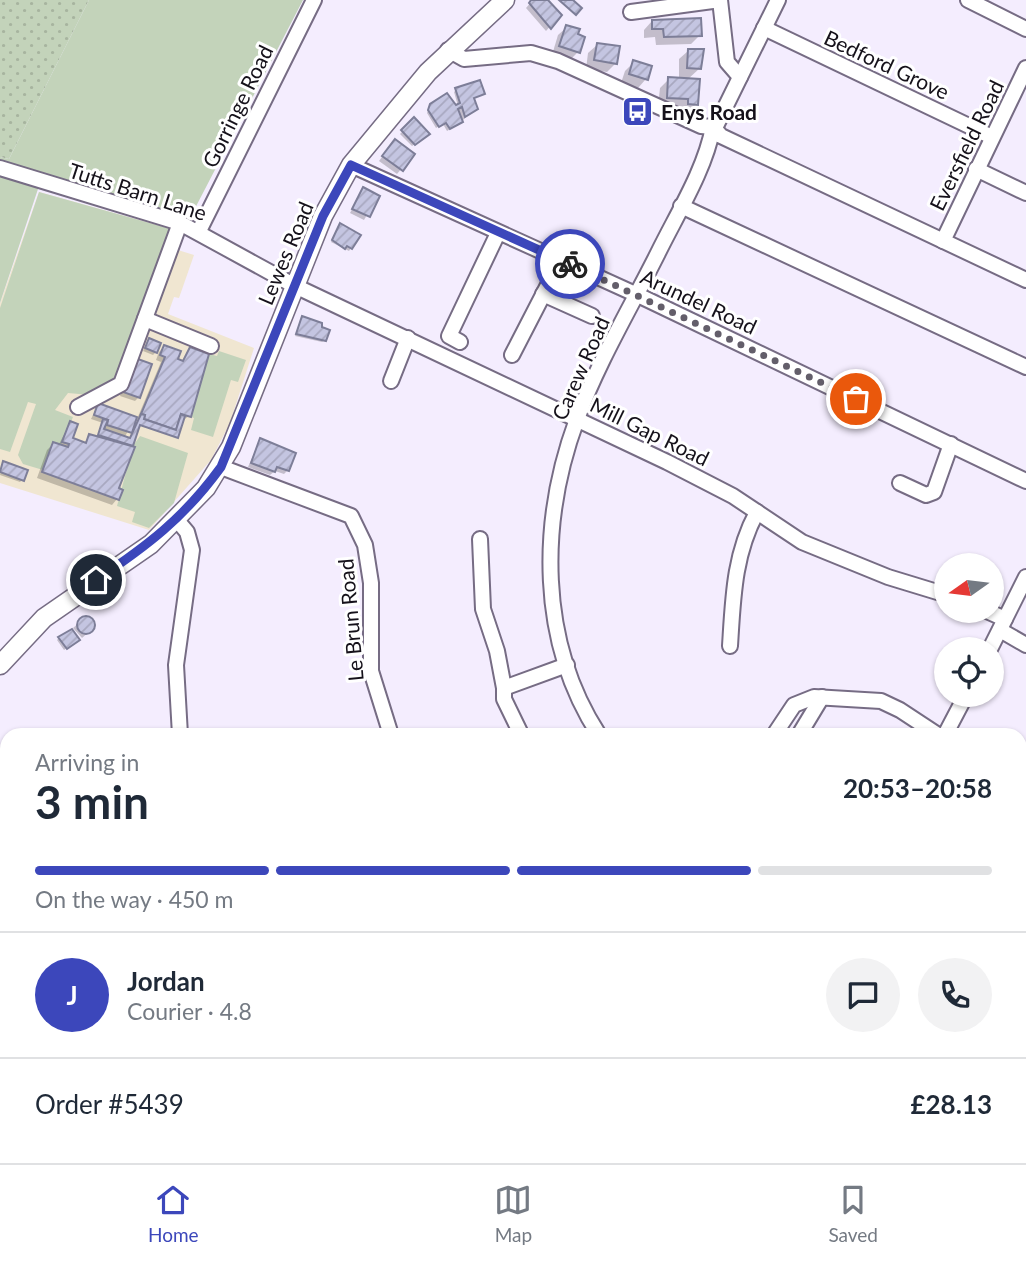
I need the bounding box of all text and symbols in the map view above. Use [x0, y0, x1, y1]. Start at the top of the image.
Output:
street label: Bedford Grove [820, 24, 954, 104]
street label: Gorringe Road [197, 41, 277, 171]
street label: Eversfield Road [924, 76, 1008, 214]
bus stop icon: Enys Road [621, 94, 655, 128]
place label: Enys Road [661, 99, 757, 124]
street label: Tutts Barn Lane [66, 157, 210, 225]
street label: Lewes Road [252, 198, 318, 308]
courier [535, 229, 605, 299]
icon: bike [551, 245, 589, 283]
street label: Arundel Road [637, 263, 761, 339]
street label: Carew Road [546, 312, 614, 424]
pin [826, 369, 886, 429]
icon: bag [837, 380, 875, 418]
street label: Mill Gap Road [586, 391, 714, 471]
pin [66, 550, 126, 610]
north arrow [934, 553, 1004, 623]
map controls [934, 553, 1004, 707]
street label: Le Brun Road [332, 558, 368, 682]
icon: home [77, 561, 115, 599]
button: locate [934, 637, 1004, 707]
text: Arriving in [35, 748, 139, 776]
text: 20:53–20:58 [843, 772, 992, 804]
text: 3 min [35, 774, 149, 829]
text: On the way · 450 m [35, 885, 234, 913]
button: chat [826, 958, 900, 1032]
button: phone [918, 958, 992, 1032]
text: Jordan [127, 965, 205, 997]
text: J [66, 979, 78, 1011]
text: Courier · 4.8 [127, 997, 252, 1025]
text: Order #5439 [35, 1088, 184, 1120]
text: £28.13 [910, 1088, 992, 1120]
tab: Home [148, 1181, 199, 1246]
tab: Map [494, 1181, 532, 1246]
tab: Saved [828, 1181, 878, 1246]

